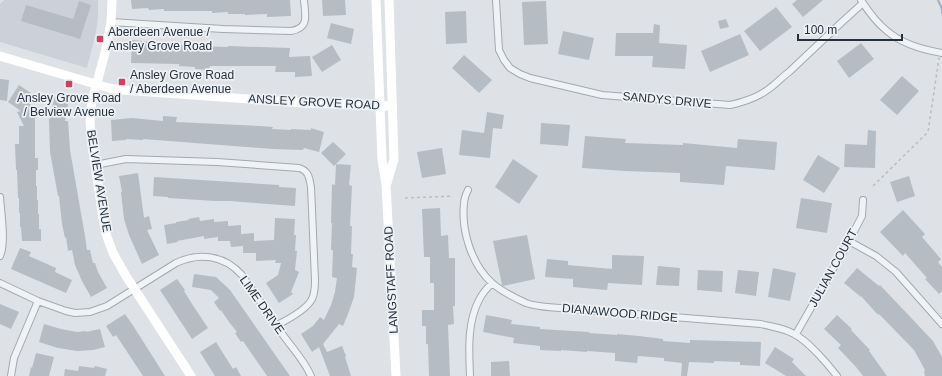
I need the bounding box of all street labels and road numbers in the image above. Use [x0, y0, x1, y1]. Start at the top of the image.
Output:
street label: SANDYS DRIVE [622, 89, 712, 111]
street label: ANSLEY GROVE ROAD [248, 92, 381, 112]
street label: BELVIEW AVENUE [84, 129, 114, 233]
street label: LANGSTAFF ROAD [381, 225, 401, 334]
street label: JULIAN COURT [806, 226, 861, 309]
street label: LIME DRIVE [237, 273, 287, 337]
street label: DIANAWOOD RIDGE [561, 301, 679, 325]

